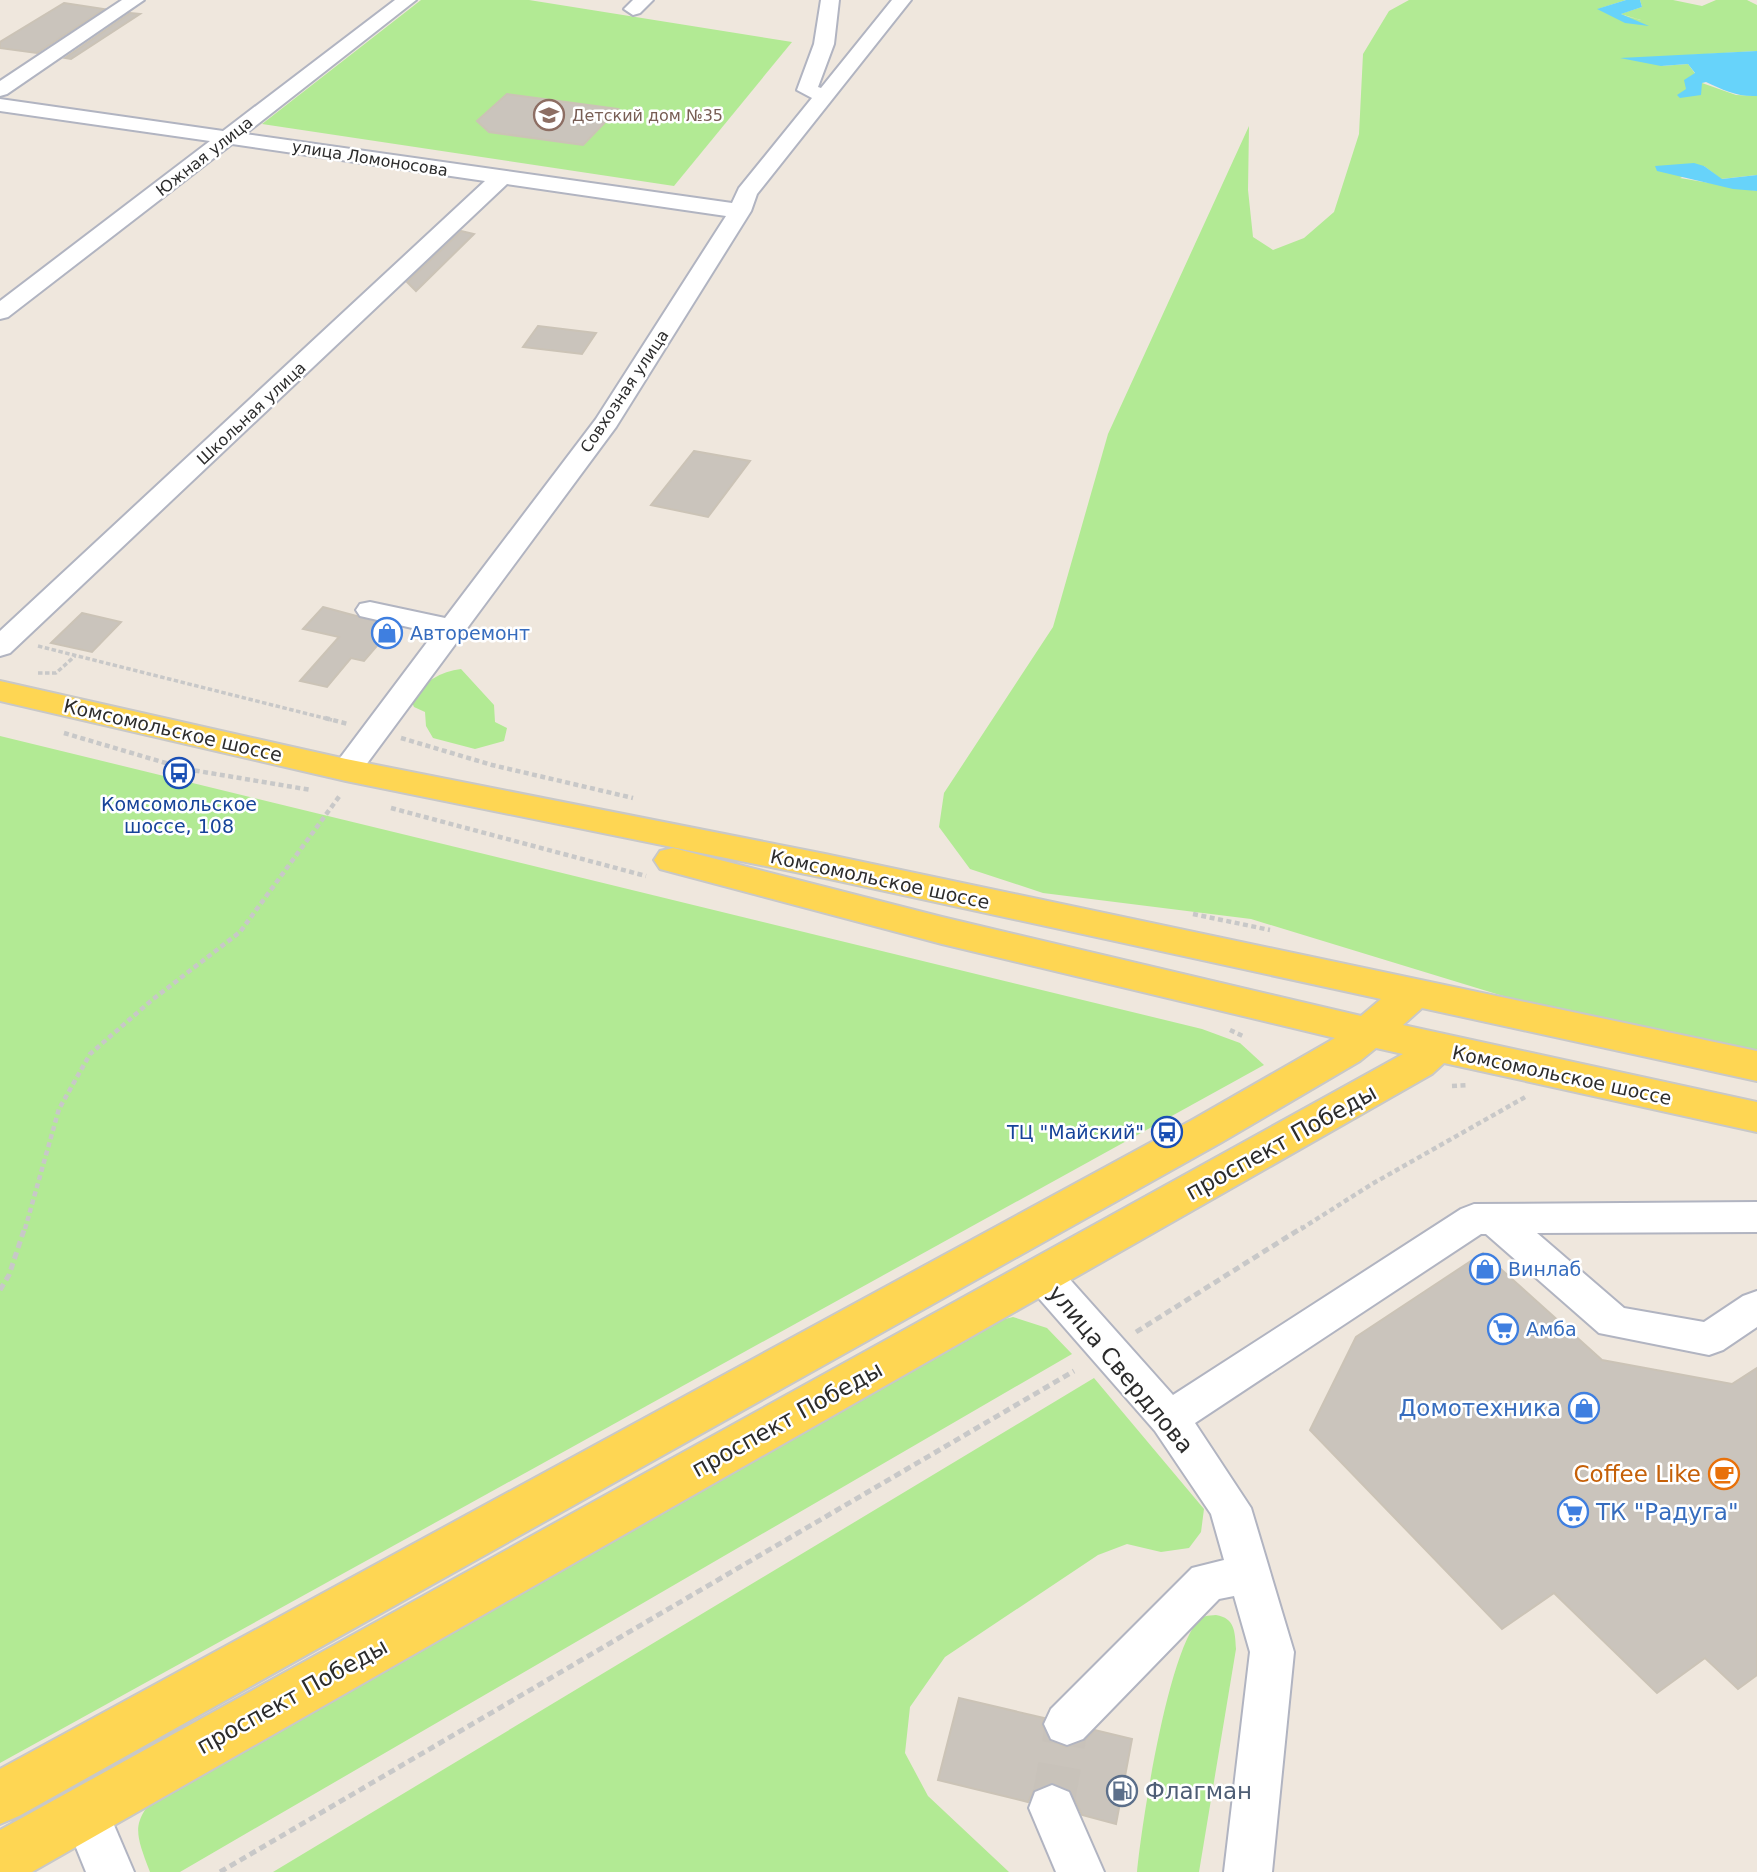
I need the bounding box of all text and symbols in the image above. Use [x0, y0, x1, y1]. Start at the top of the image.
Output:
school or university icon: Детский дом №35 [532, 98, 566, 132]
place label: Детский дом №35 [572, 106, 723, 125]
street label: Южная улица [152, 113, 256, 200]
street label: улица Ломоносова [291, 137, 449, 180]
street label: Совхозная улица [576, 326, 673, 456]
street label: Школьная улица [193, 358, 310, 469]
shop icon: Авторемонт [370, 616, 404, 650]
place label: Авторемонт [410, 622, 530, 644]
street label: Комсомольское шоссе [62, 694, 284, 766]
bus stop icon: Комсомольское шоссе, 108 [162, 756, 196, 790]
place label: Комсомольское шоссе, 108 [101, 793, 257, 837]
street label: Комсомольское шоссе [768, 845, 992, 913]
street label: Комсомольское шоссе [1450, 1041, 1674, 1109]
street label: проспект Победы [1181, 1079, 1381, 1205]
bus stop icon: ТЦ "Майский" [1150, 1115, 1184, 1149]
place label: ТЦ "Майский" [1006, 1121, 1144, 1143]
shop icon: Винлаб [1468, 1252, 1502, 1286]
place label: Винлаб [1508, 1258, 1581, 1280]
street label: улица Свердлова [1043, 1280, 1199, 1458]
supermarket icon: Амба [1486, 1312, 1520, 1346]
place label: Амба [1526, 1318, 1577, 1340]
street label: проспект Победы [687, 1356, 887, 1482]
shop icon: Домотехника [1567, 1391, 1601, 1425]
place label: Домотехника [1398, 1395, 1561, 1421]
cafe icon: Coffee Like [1707, 1457, 1741, 1491]
place label: Coffee Like [1574, 1461, 1701, 1487]
supermarket icon: ТК "Радуга" [1556, 1495, 1590, 1529]
place label: ТК "Радуга" [1595, 1499, 1739, 1525]
street label: проспект Победы [192, 1633, 392, 1759]
fuel station icon: Флагман [1105, 1774, 1139, 1808]
place label: Флагман [1145, 1778, 1252, 1804]

